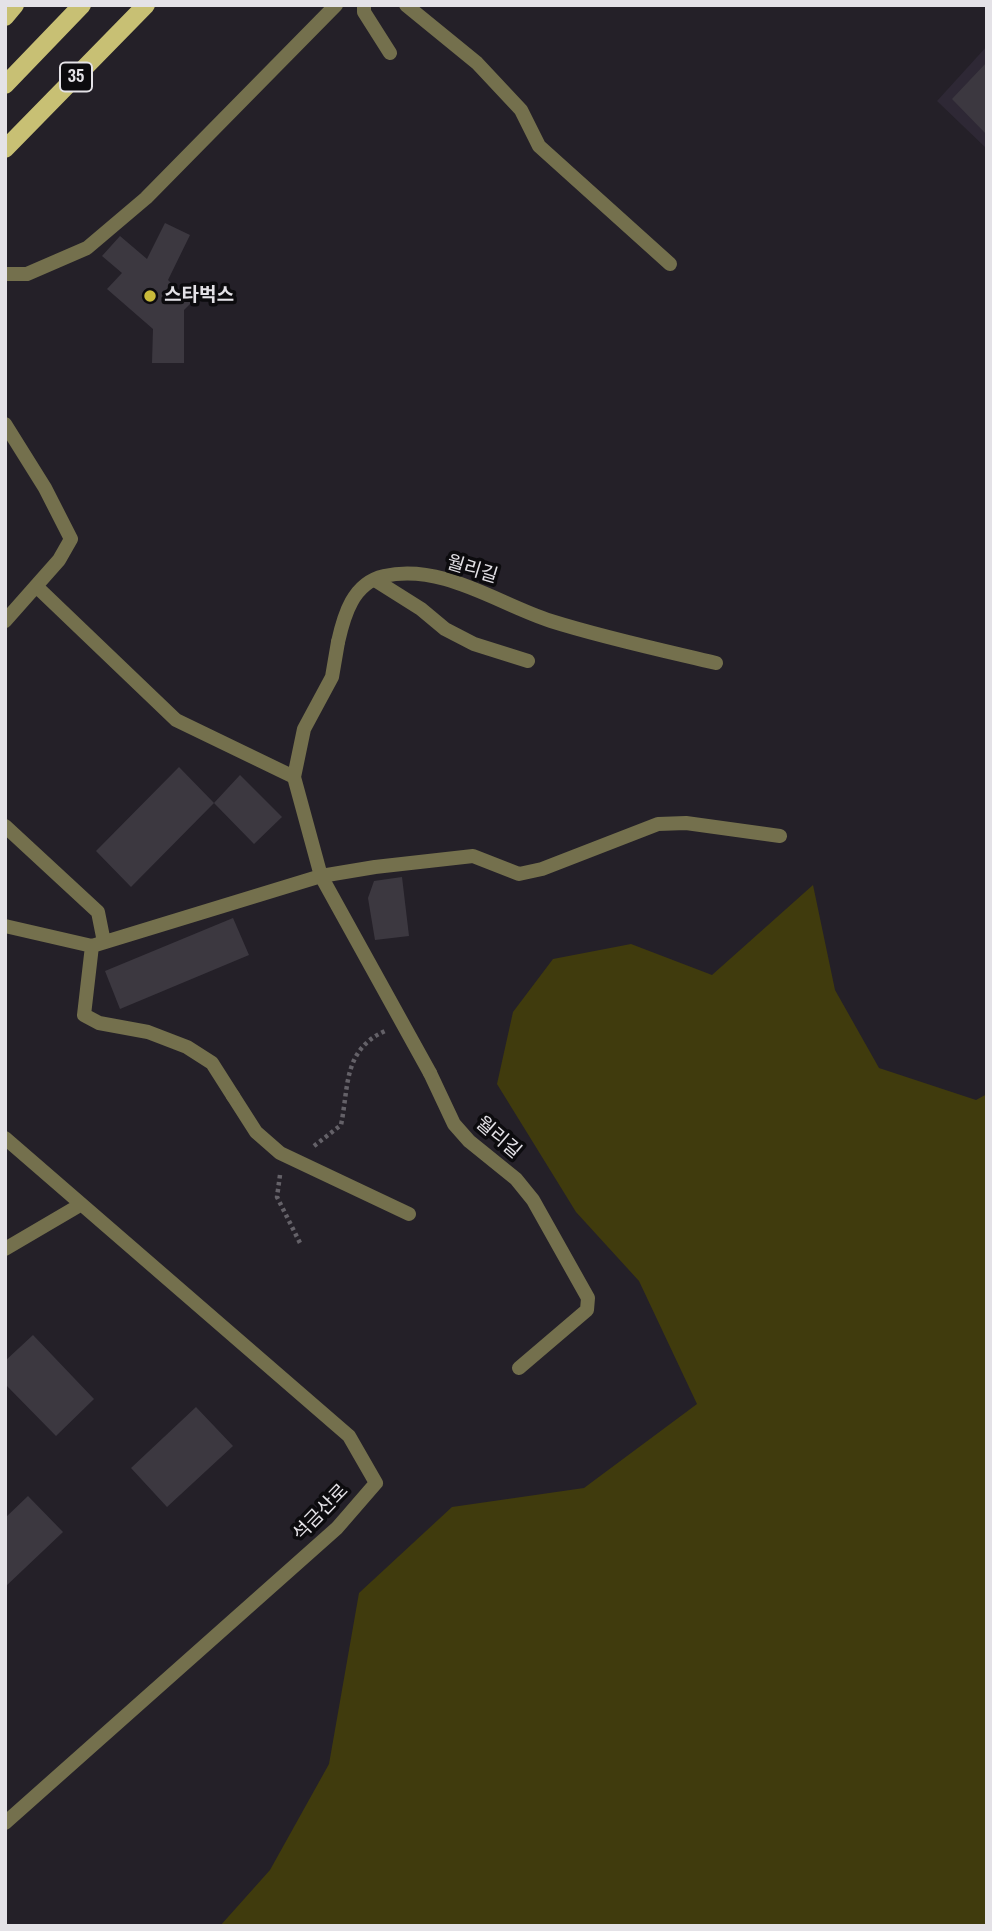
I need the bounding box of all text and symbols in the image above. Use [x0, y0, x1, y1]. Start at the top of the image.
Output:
road number: 35 [60, 62, 92, 92]
place label: 스타벅스 [164, 285, 234, 307]
marker: 스타벅스 [142, 288, 158, 304]
street label: 월리길 [444, 551, 500, 589]
street label: 월리길 [471, 1112, 525, 1164]
street label: 석금산로 [289, 1480, 353, 1546]

